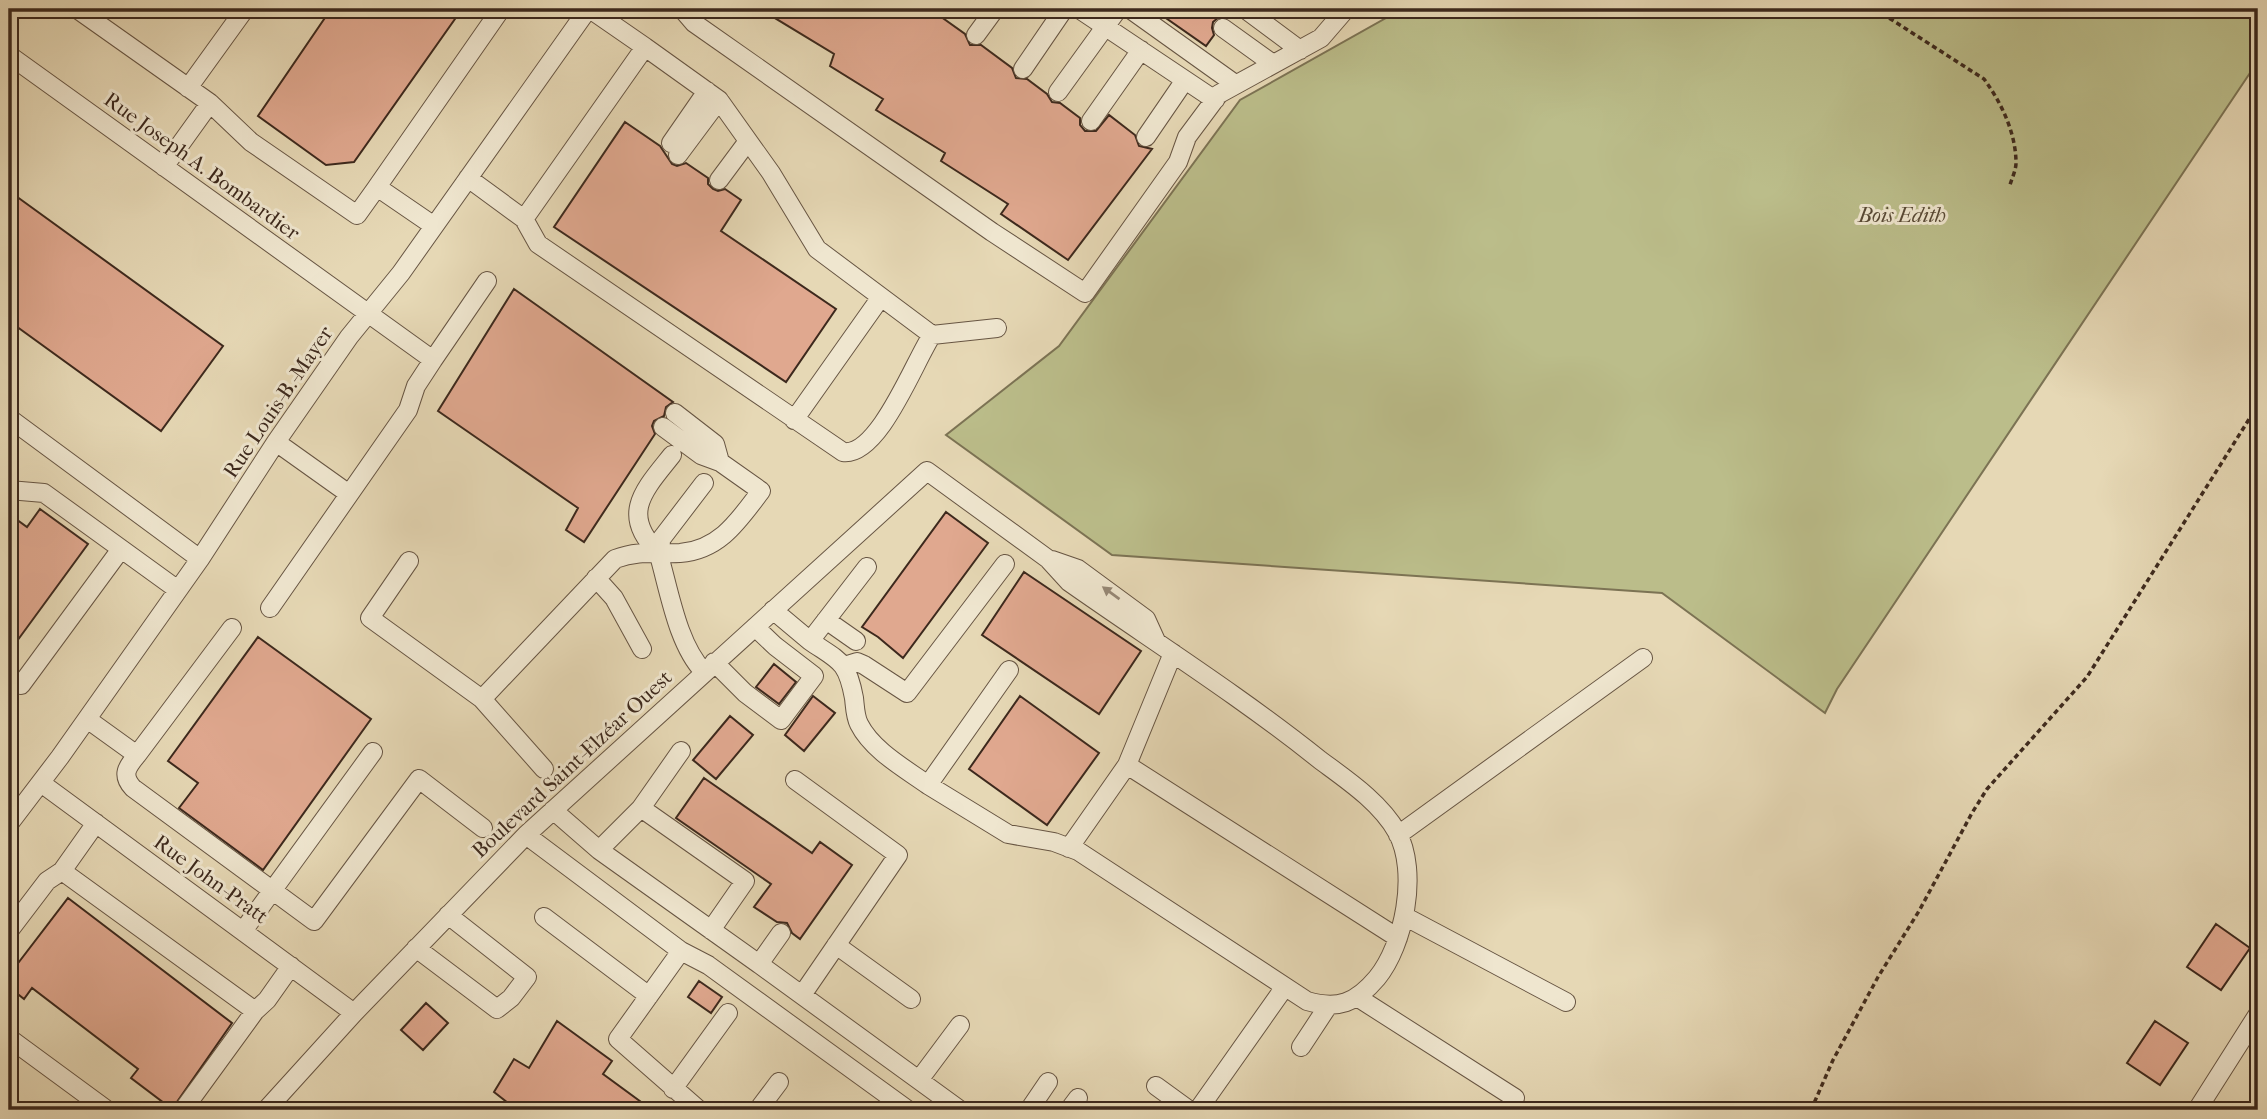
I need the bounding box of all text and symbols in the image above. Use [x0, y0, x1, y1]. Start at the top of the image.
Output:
street label: Rue Joseph A. Bombardier [100, 87, 304, 245]
park label: Bois Edith [1857, 203, 1946, 227]
street label: Rue Louis-B.-Mayer [218, 322, 338, 482]
one-way arrow [1102, 587, 1120, 601]
street label: Boulevard Saint-Elzéar Ouest [467, 665, 677, 863]
street label: Rue John-Pratt [149, 830, 273, 929]

